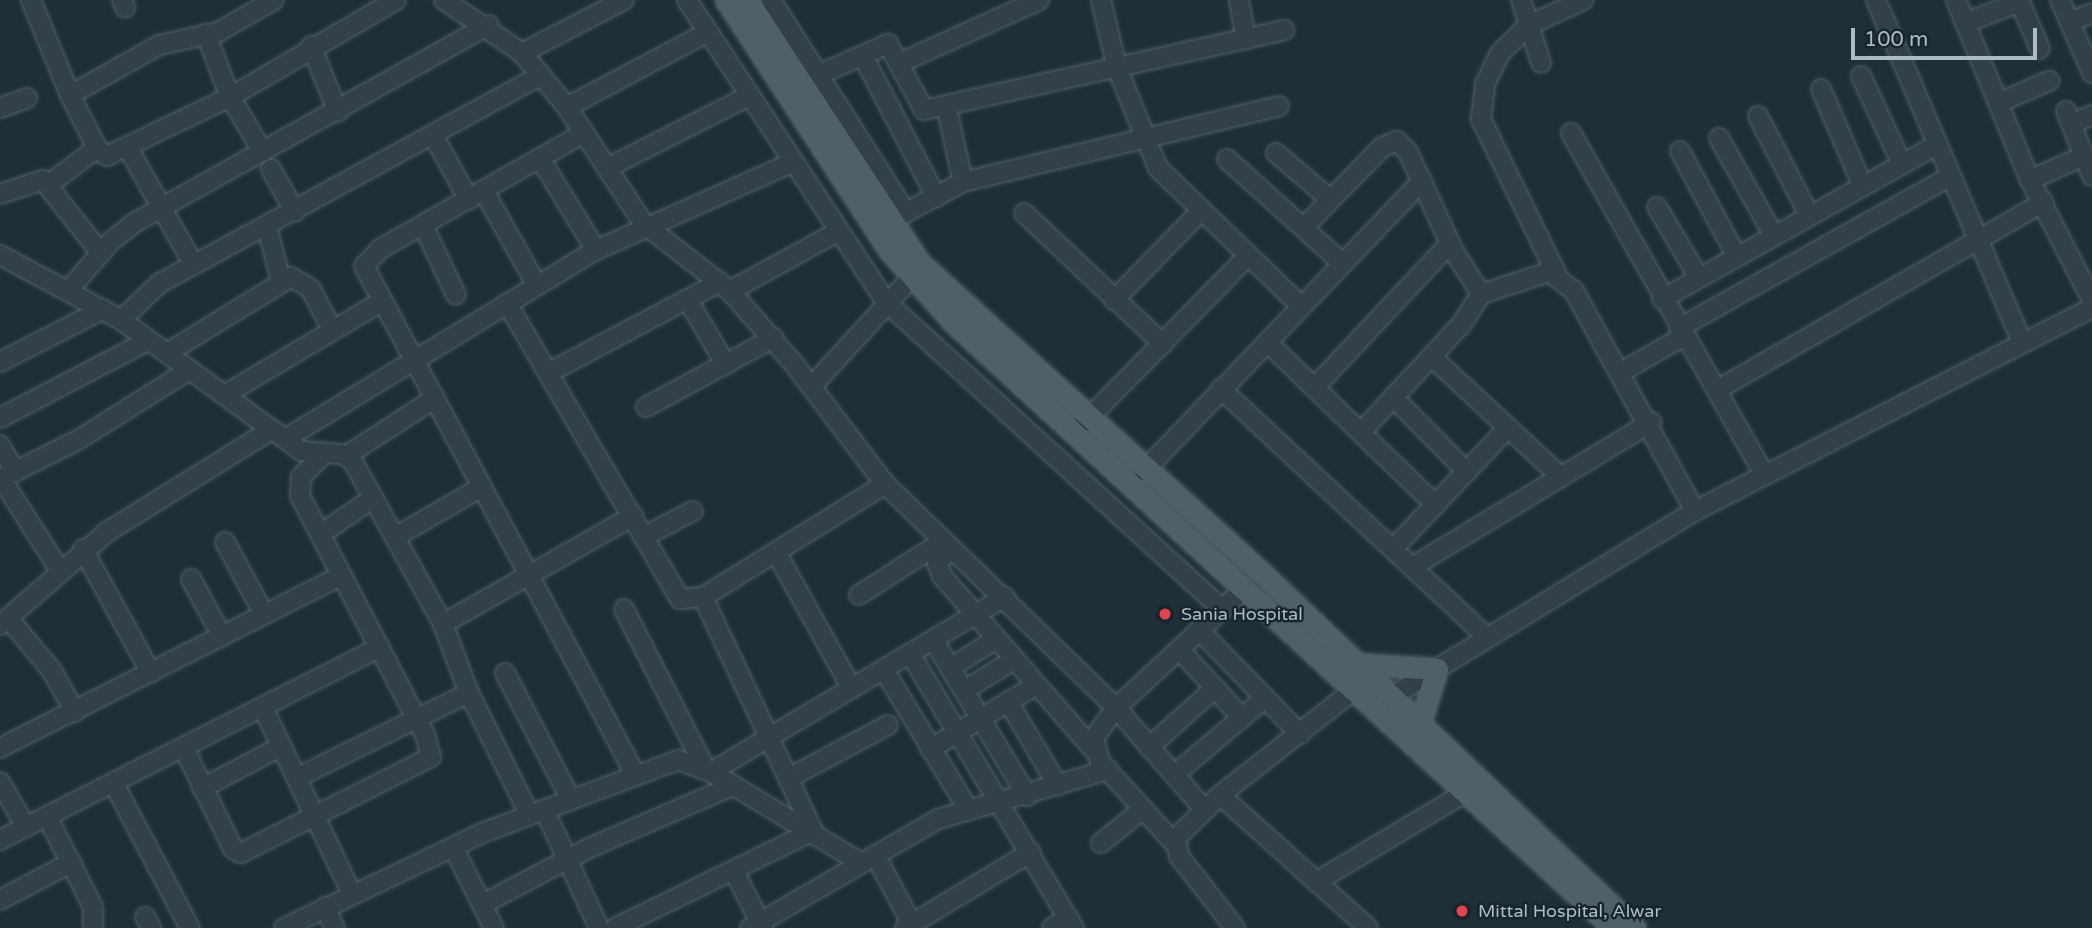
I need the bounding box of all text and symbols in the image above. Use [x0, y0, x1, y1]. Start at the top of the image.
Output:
scale bar [1854, 14, 2039, 58]
text: 100 m [1864, 27, 1928, 52]
place label: Sania Hospital [1181, 603, 1303, 625]
marker: Sania Hospital [1155, 604, 1175, 624]
place label: Mittal Hospital, Alwar [1478, 900, 1661, 922]
marker: Mittal Hospital, Alwar [1452, 901, 1472, 921]

